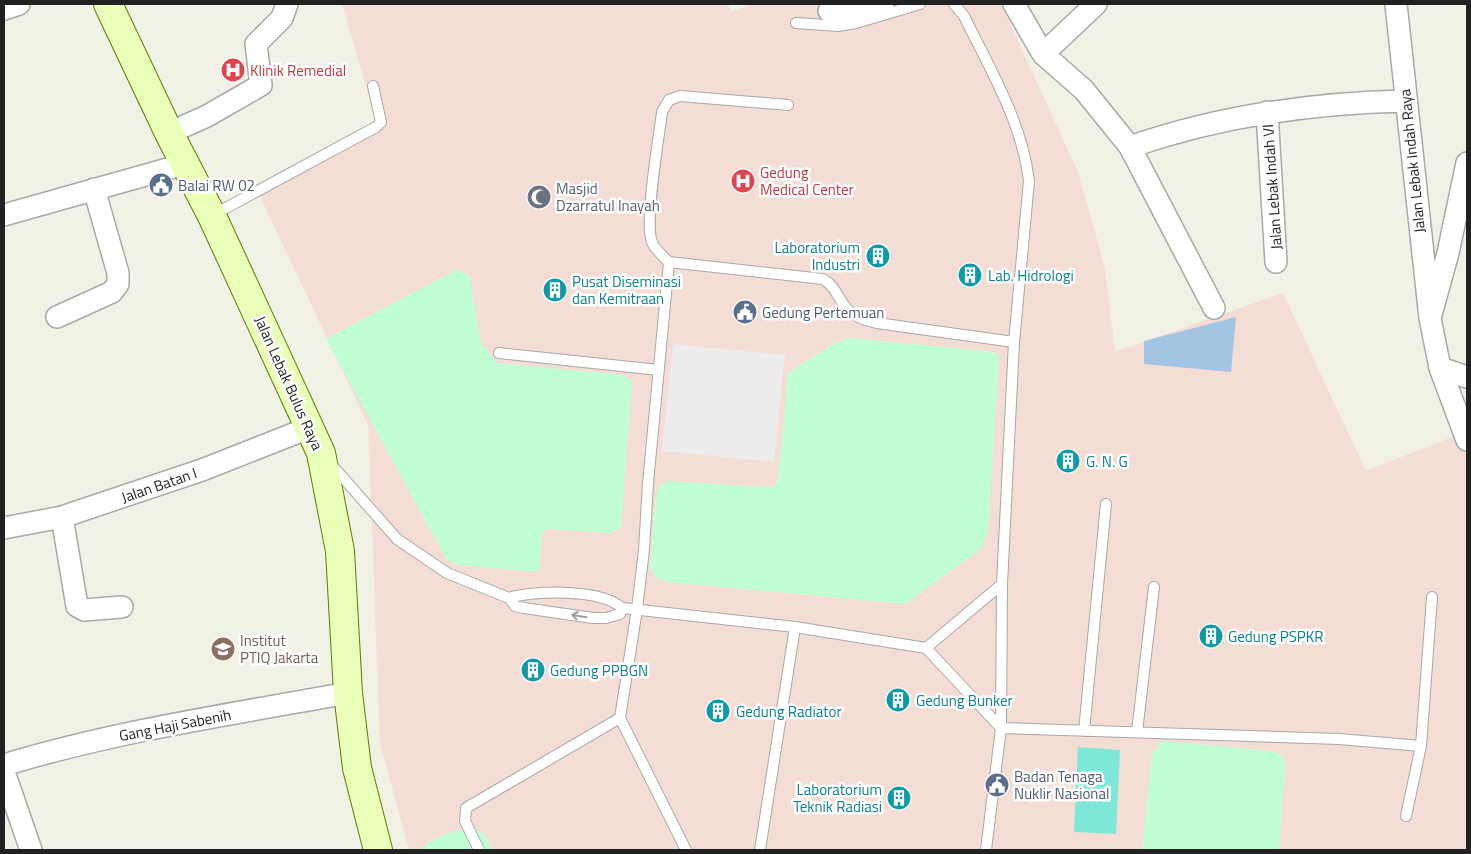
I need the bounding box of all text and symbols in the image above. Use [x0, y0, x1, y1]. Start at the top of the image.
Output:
hospital icon: Klinik Remedial [220, 57, 246, 83]
place label: Klinik Remedial [250, 59, 346, 82]
street label: Jalan Lebak Indah Raya [1393, 87, 1431, 234]
street label: Jalan Lebak Indah VI [1256, 123, 1288, 251]
place label: Gedung Medical Center [760, 161, 854, 201]
hospital icon: Gedung Medical Center [730, 168, 756, 194]
public building icon: Balai RW 02 [148, 172, 174, 198]
place label: Balai RW 02 [178, 174, 255, 197]
place label: Masjid Dzarratul Inayah [556, 177, 660, 217]
mosque icon: Masjid Dzarratul Inayah [526, 184, 552, 210]
place label: Laboratorium Industri [775, 236, 860, 276]
building icon: Laboratorium Industri [865, 243, 891, 269]
building icon: Lab. Hidrologi [957, 262, 983, 288]
place label: Lab. Hidrologi [988, 264, 1074, 287]
place label: Pusat Diseminasi dan Kemitraan [572, 270, 681, 310]
building icon: Pusat Diseminasi dan Kemitraan [542, 277, 568, 303]
public building icon: Gedung Pertemuan [732, 299, 758, 325]
place label: Gedung Pertemuan [762, 301, 884, 324]
street label: Jalan Lebak Bulus Raya [249, 312, 329, 454]
building icon: G. N. G [1055, 448, 1081, 474]
place label: G. N. G [1086, 450, 1128, 473]
street label: Jalan Batan I [118, 461, 200, 509]
one-way arrow [571, 611, 587, 621]
building icon: Gedung PSPKR [1198, 623, 1224, 649]
place label: Gedung PSPKR [1228, 625, 1323, 648]
place label: Institut PTIQ Jakarta [240, 629, 319, 669]
school or university icon: Institut PTIQ Jakarta [210, 636, 236, 662]
building icon: Gedung PPBGN [520, 657, 546, 683]
place label: Gedung PPBGN [550, 659, 648, 682]
building icon: Gedung Bunker [885, 687, 911, 713]
place label: Gedung Bunker [916, 689, 1013, 712]
building icon: Gedung Radiator [705, 698, 731, 724]
place label: Gedung Radiator [736, 700, 842, 723]
street label: Gang Haji Sabenih [117, 703, 233, 747]
place label: Badan Tenaga Nuklir Nasional [1014, 765, 1109, 805]
public building icon: Badan Tenaga Nuklir Nasional [984, 772, 1010, 798]
place label: Laboratorium Teknik Radiasi [793, 778, 882, 818]
building icon: Laboratorium Teknik Radiasi [886, 785, 912, 811]

